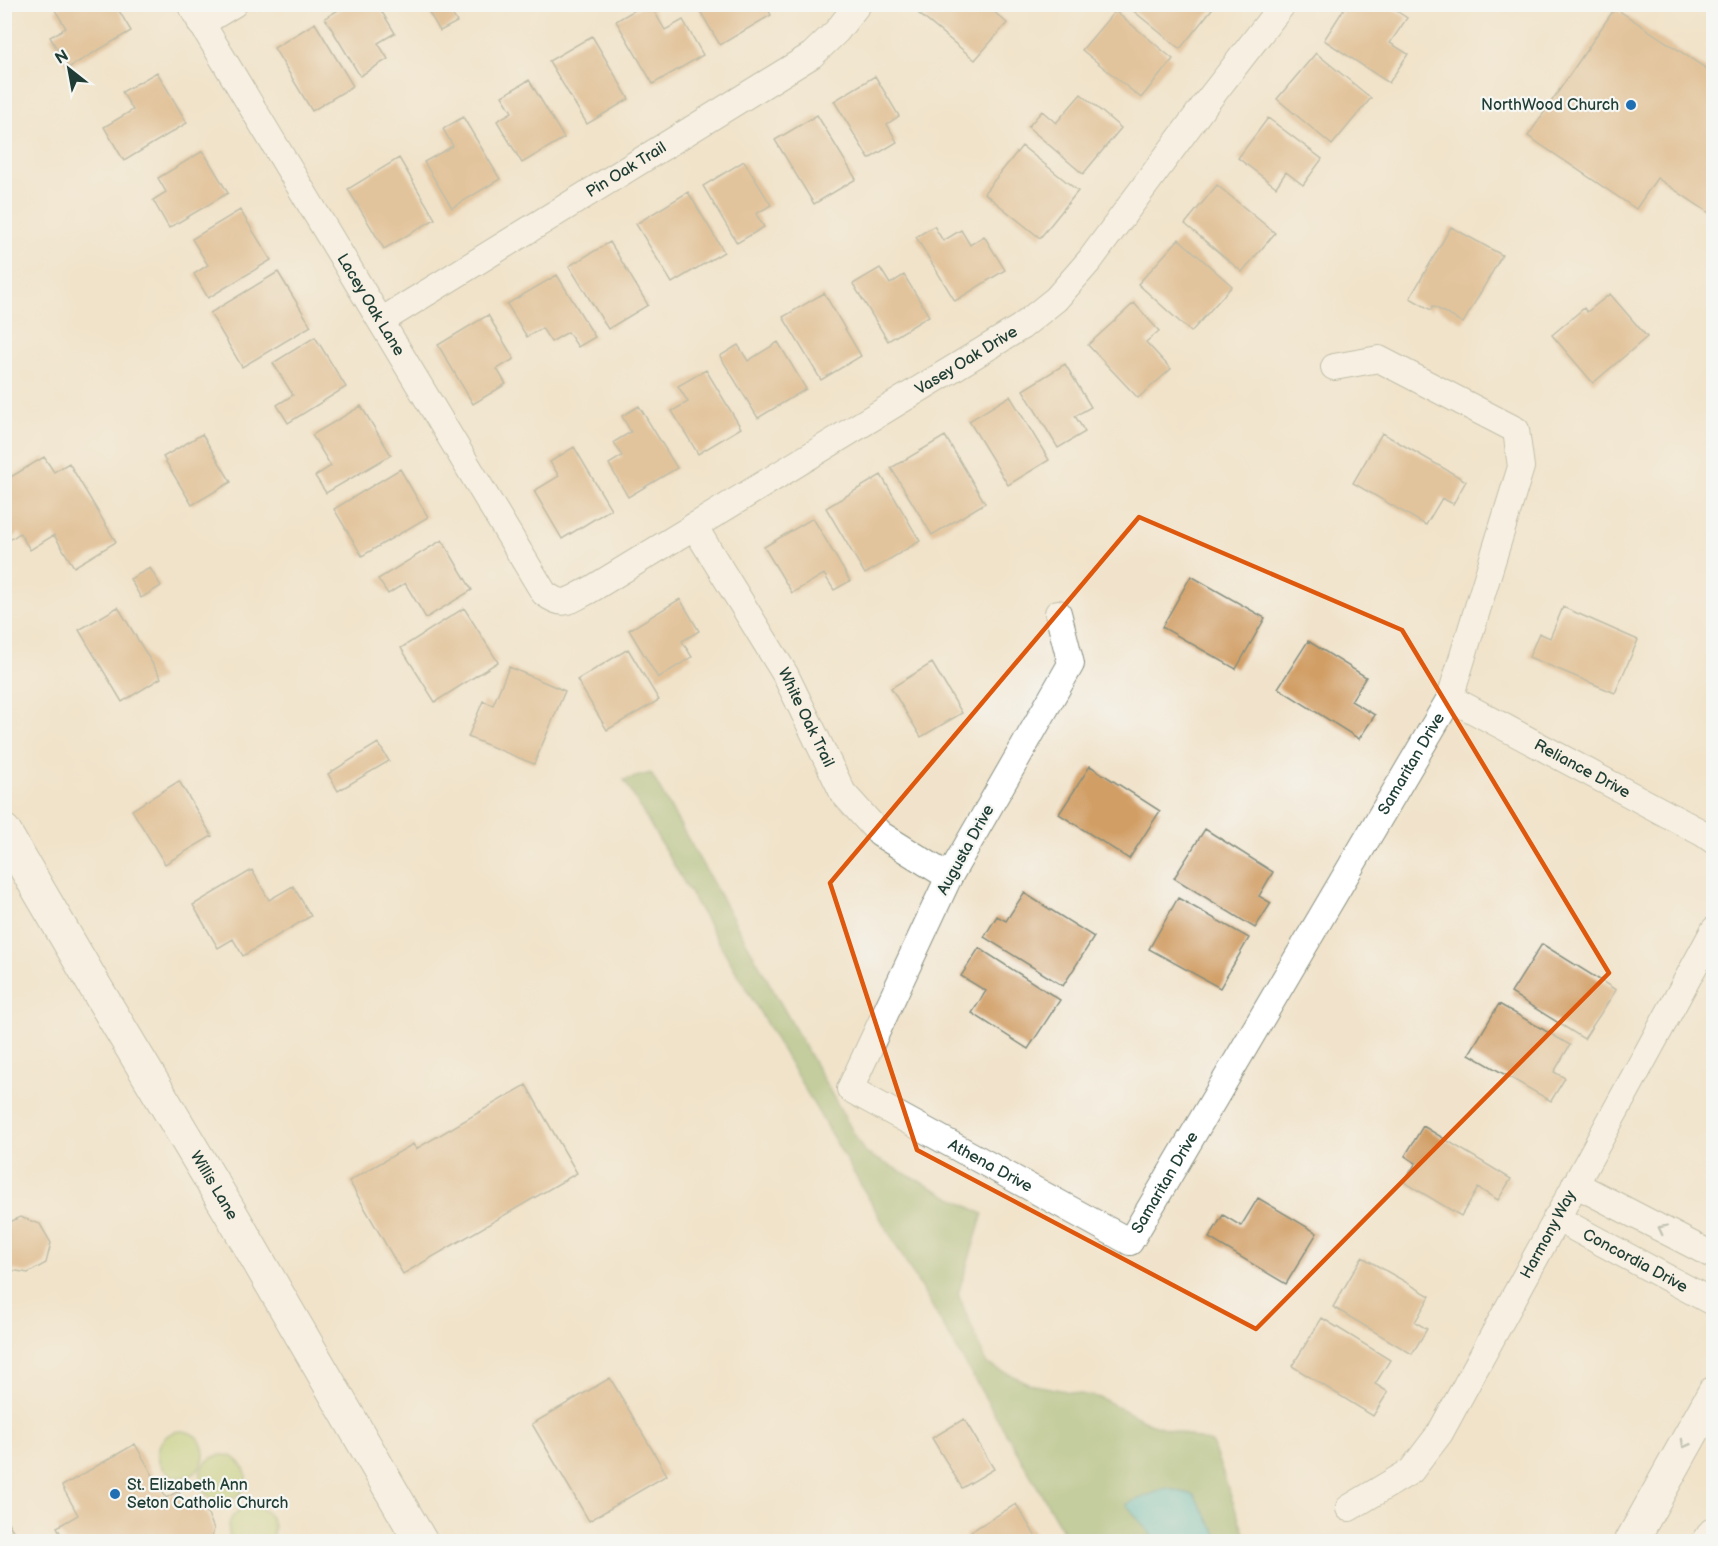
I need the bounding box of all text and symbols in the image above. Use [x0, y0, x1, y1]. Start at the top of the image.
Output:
north arrow [39, 39, 99, 99]
text: N [52, 46, 72, 69]
place label: NorthWood Church [1481, 96, 1619, 115]
marker: NorthWood Church [1624, 98, 1638, 112]
street label: Pin Oak Trail [583, 138, 670, 202]
street label: Lacey Oak Lane [333, 250, 409, 360]
street label: Vasey Oak Drive [912, 322, 1021, 399]
street label: White Oak Trail [774, 665, 838, 770]
street label: Samaritan Drive [1374, 709, 1449, 818]
street label: Reliance Drive [1531, 735, 1634, 803]
street label: Augusta Drive [933, 801, 999, 898]
street label: Samaritan Drive [1128, 1128, 1203, 1237]
street label: Athena Drive [945, 1135, 1036, 1197]
street label: Willis Lane [186, 1147, 242, 1224]
street label: Harmony Way [1516, 1186, 1580, 1282]
street label: Concordia Drive [1579, 1225, 1692, 1297]
one-way arrow [1657, 1225, 1668, 1236]
one-way arrow [1681, 1438, 1692, 1449]
place label: St. Elizabeth Ann Seton Catholic Church [127, 1476, 288, 1513]
marker: St. Elizabeth Ann Seton Catholic Church [108, 1487, 122, 1501]

